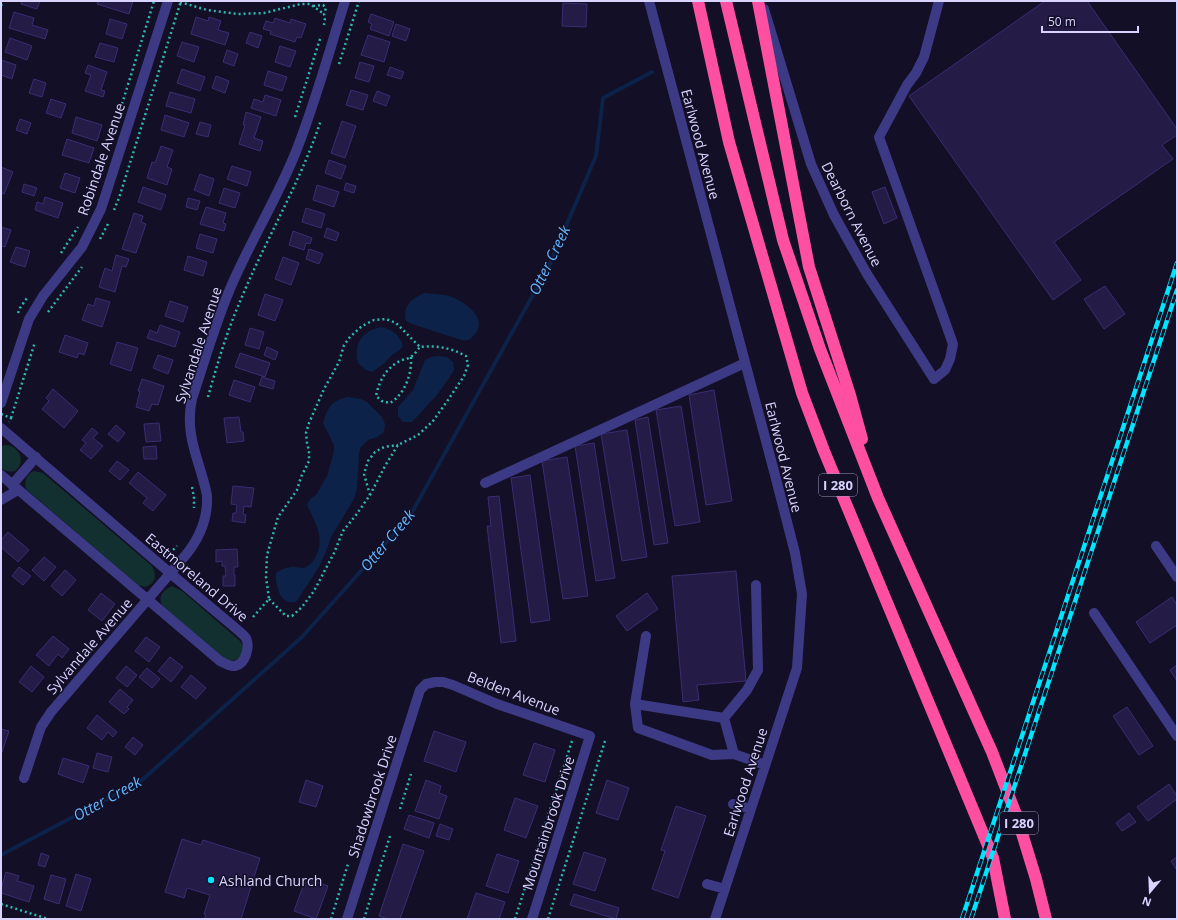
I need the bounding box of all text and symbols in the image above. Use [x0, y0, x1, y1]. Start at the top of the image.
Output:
scale bar [1042, 8, 1138, 34]
text: 50 m [1048, 13, 1076, 30]
street label: Earlwood Avenue [677, 87, 725, 201]
street label: Robindale Avenue [73, 100, 129, 218]
street label: Dearborn Avenue [817, 158, 887, 270]
water label: Otter Creek [524, 221, 575, 298]
street label: Sylvandale Avenue [170, 284, 226, 406]
street label: Earlwood Avenue [761, 400, 807, 514]
road number: I 280 [819, 474, 857, 496]
water label: Otter Creek [355, 504, 419, 575]
street label: Eastmoreland Drive [142, 528, 252, 626]
street label: Sylvandale Avenue [42, 594, 136, 698]
street label: Belden Avenue [465, 667, 563, 719]
street label: Earlwood Avenue [718, 725, 772, 839]
street label: Shadowbrook Drive [343, 732, 401, 860]
street label: Mountainbrook Drive [517, 754, 579, 892]
water label: Otter Creek [69, 771, 145, 825]
road number: I 280 [1000, 812, 1038, 834]
place label: Ashland Church [219, 871, 322, 890]
north arrow [1130, 872, 1170, 912]
marker: Ashland Church [206, 875, 216, 885]
text: N [1140, 893, 1153, 910]

